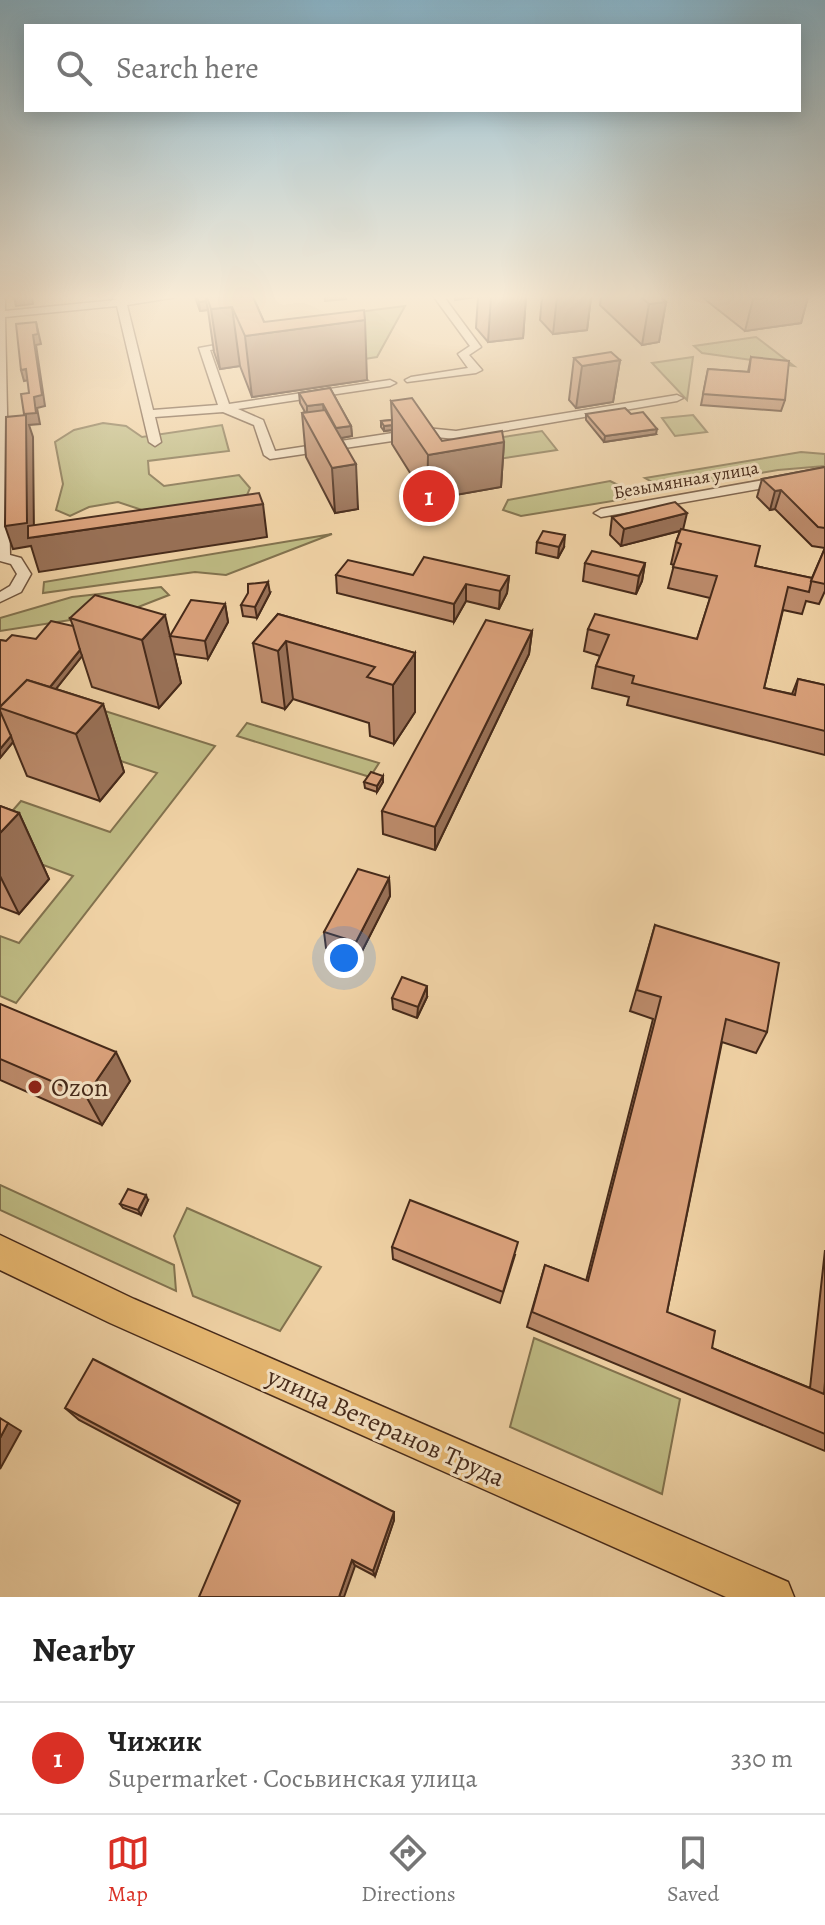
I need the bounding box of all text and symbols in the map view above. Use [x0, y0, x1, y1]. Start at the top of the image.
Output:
search box [24, 24, 801, 112]
icon: search [52, 46, 96, 90]
text: Search here [116, 48, 259, 88]
street label: Безымянная улица [612, 455, 761, 505]
pin: 1 [403, 466, 455, 526]
your location [324, 938, 364, 978]
place label: Ozon [51, 1070, 108, 1105]
marker: Ozon [26, 1078, 44, 1096]
street label: улица Ветеранов Труда [261, 1358, 510, 1495]
text: Nearby [32, 1626, 135, 1673]
text: Чижик [108, 1721, 202, 1761]
text: 1 [53, 1741, 63, 1776]
text: 330 m [731, 1741, 793, 1776]
text: Supermarket · Сосьвинская улица [108, 1761, 478, 1796]
tab: Map [106, 1831, 150, 1909]
tab: Directions [361, 1831, 456, 1909]
tab: Saved [667, 1831, 719, 1909]

